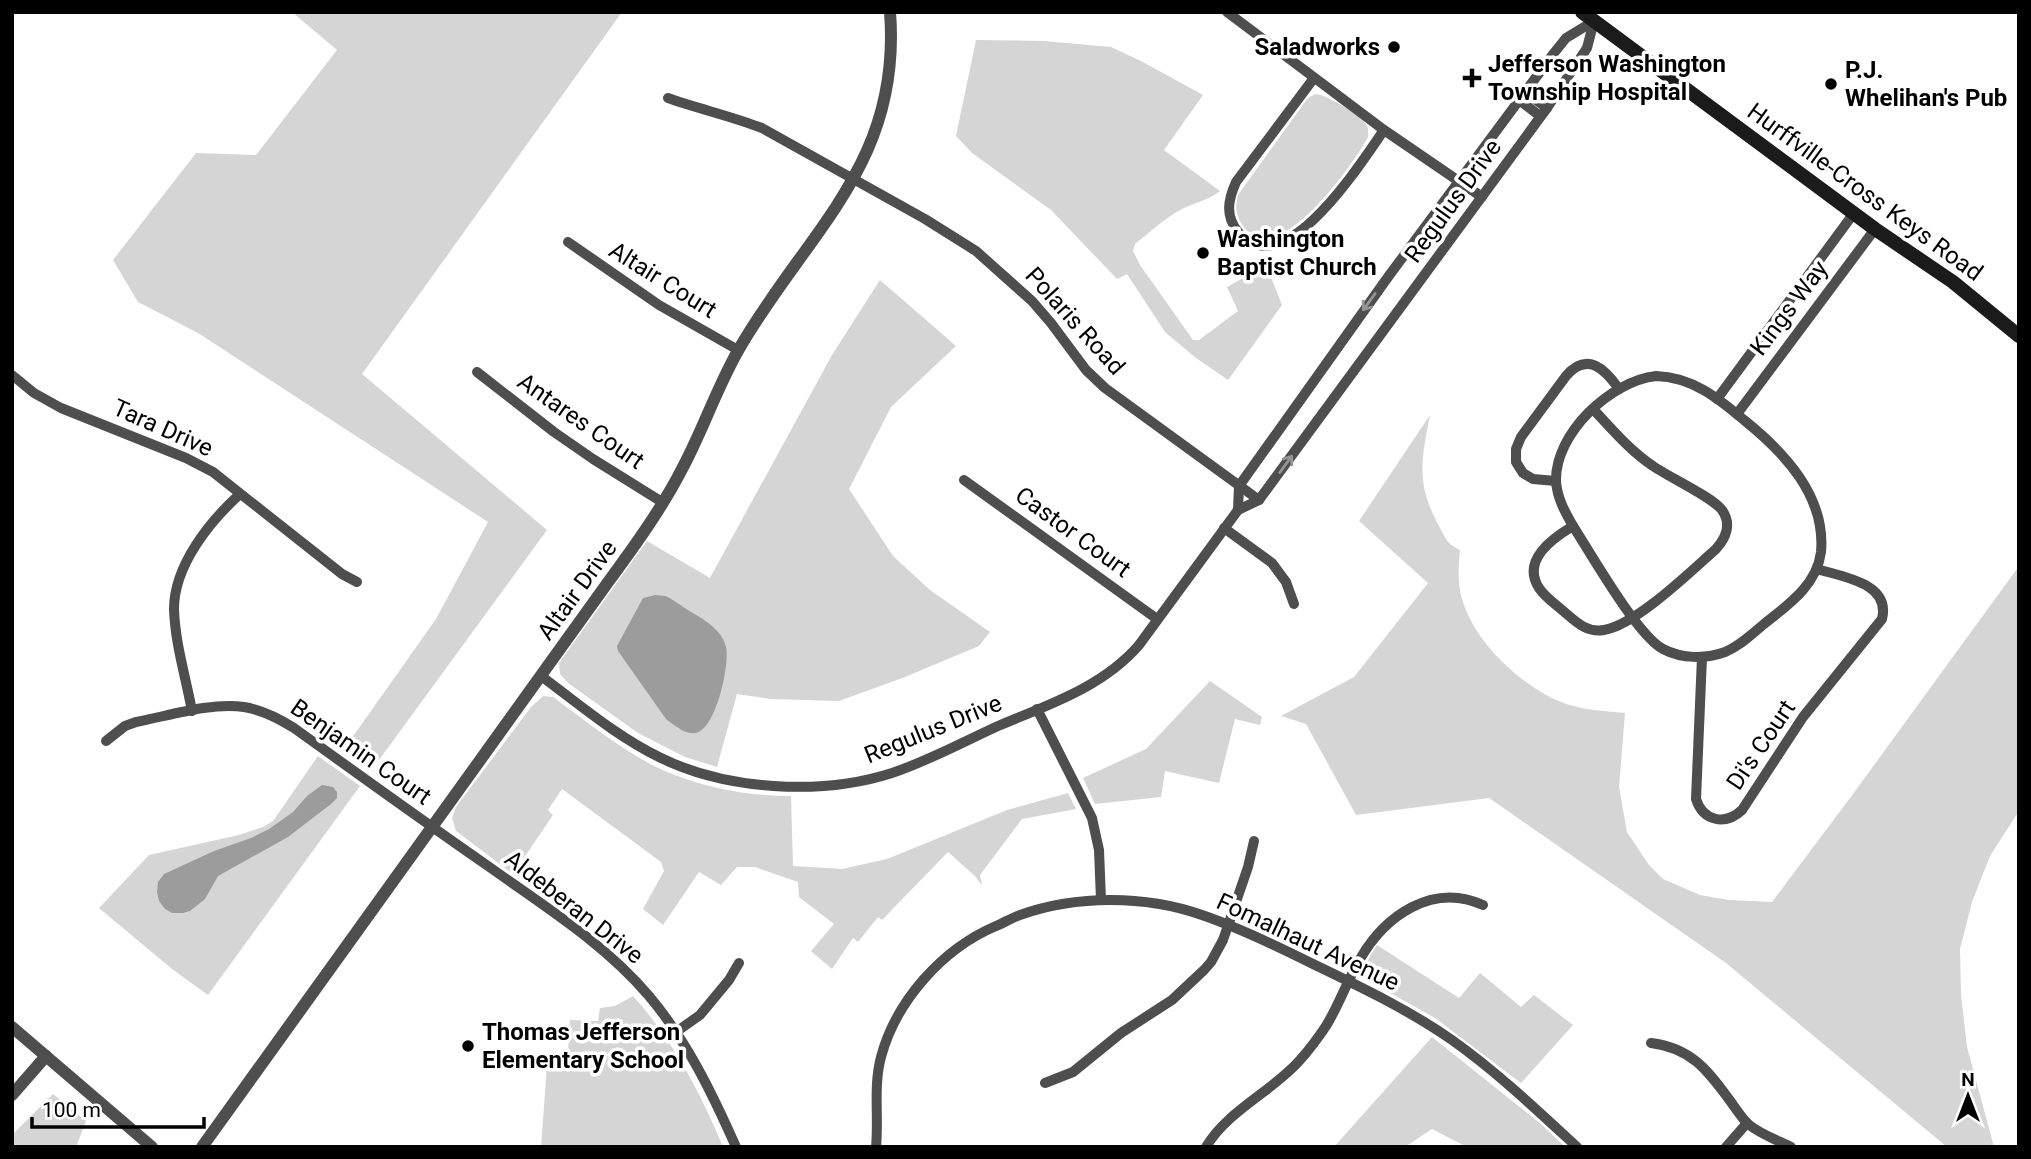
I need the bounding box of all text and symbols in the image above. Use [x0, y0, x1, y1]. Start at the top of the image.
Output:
place label: Saladworks [1255, 33, 1380, 61]
marker: Saladworks [1386, 39, 1402, 55]
place label: Jefferson Washington Township Hospital [1488, 50, 1726, 106]
place label: P.J. Whelihan's Pub [1845, 56, 2007, 112]
marker: Jefferson Washington Township Hospital [1462, 68, 1482, 88]
marker: P.J. Whelihan's Pub [1823, 76, 1839, 92]
street label: Hurffville-Cross Keys Road [1742, 97, 1988, 287]
street label: Regulus Drive [1399, 134, 1507, 268]
place label: Washington Baptist Church [1217, 225, 1377, 281]
street label: Altair Court [604, 236, 722, 324]
marker: Washington Baptist Church [1195, 245, 1211, 261]
street label: Kings Way [1744, 255, 1834, 361]
street label: Polaris Road [1019, 261, 1131, 381]
one-way arrow [1362, 292, 1377, 311]
street label: Antares Court [512, 367, 650, 475]
street label: Tara Drive [109, 394, 217, 462]
one-way arrow [1279, 455, 1293, 474]
street label: Castor Court [1010, 481, 1136, 583]
street label: Altair Drive [532, 535, 622, 645]
street label: Regulus Drive [860, 689, 1006, 769]
street label: Benjamin Court [285, 693, 437, 811]
street label: Di's Court [1721, 695, 1801, 795]
street label: Aldeberan Drive [499, 844, 649, 970]
street label: Fomalhaut Avenue [1212, 887, 1404, 997]
place label: Thomas Jefferson Elementary School [482, 1018, 684, 1074]
marker: Thomas Jefferson Elementary School [460, 1038, 476, 1054]
north arrow [1933, 1061, 2003, 1131]
text: N [1961, 1068, 1975, 1091]
scale bar [32, 1086, 203, 1130]
text: 100 m [42, 1098, 101, 1122]

